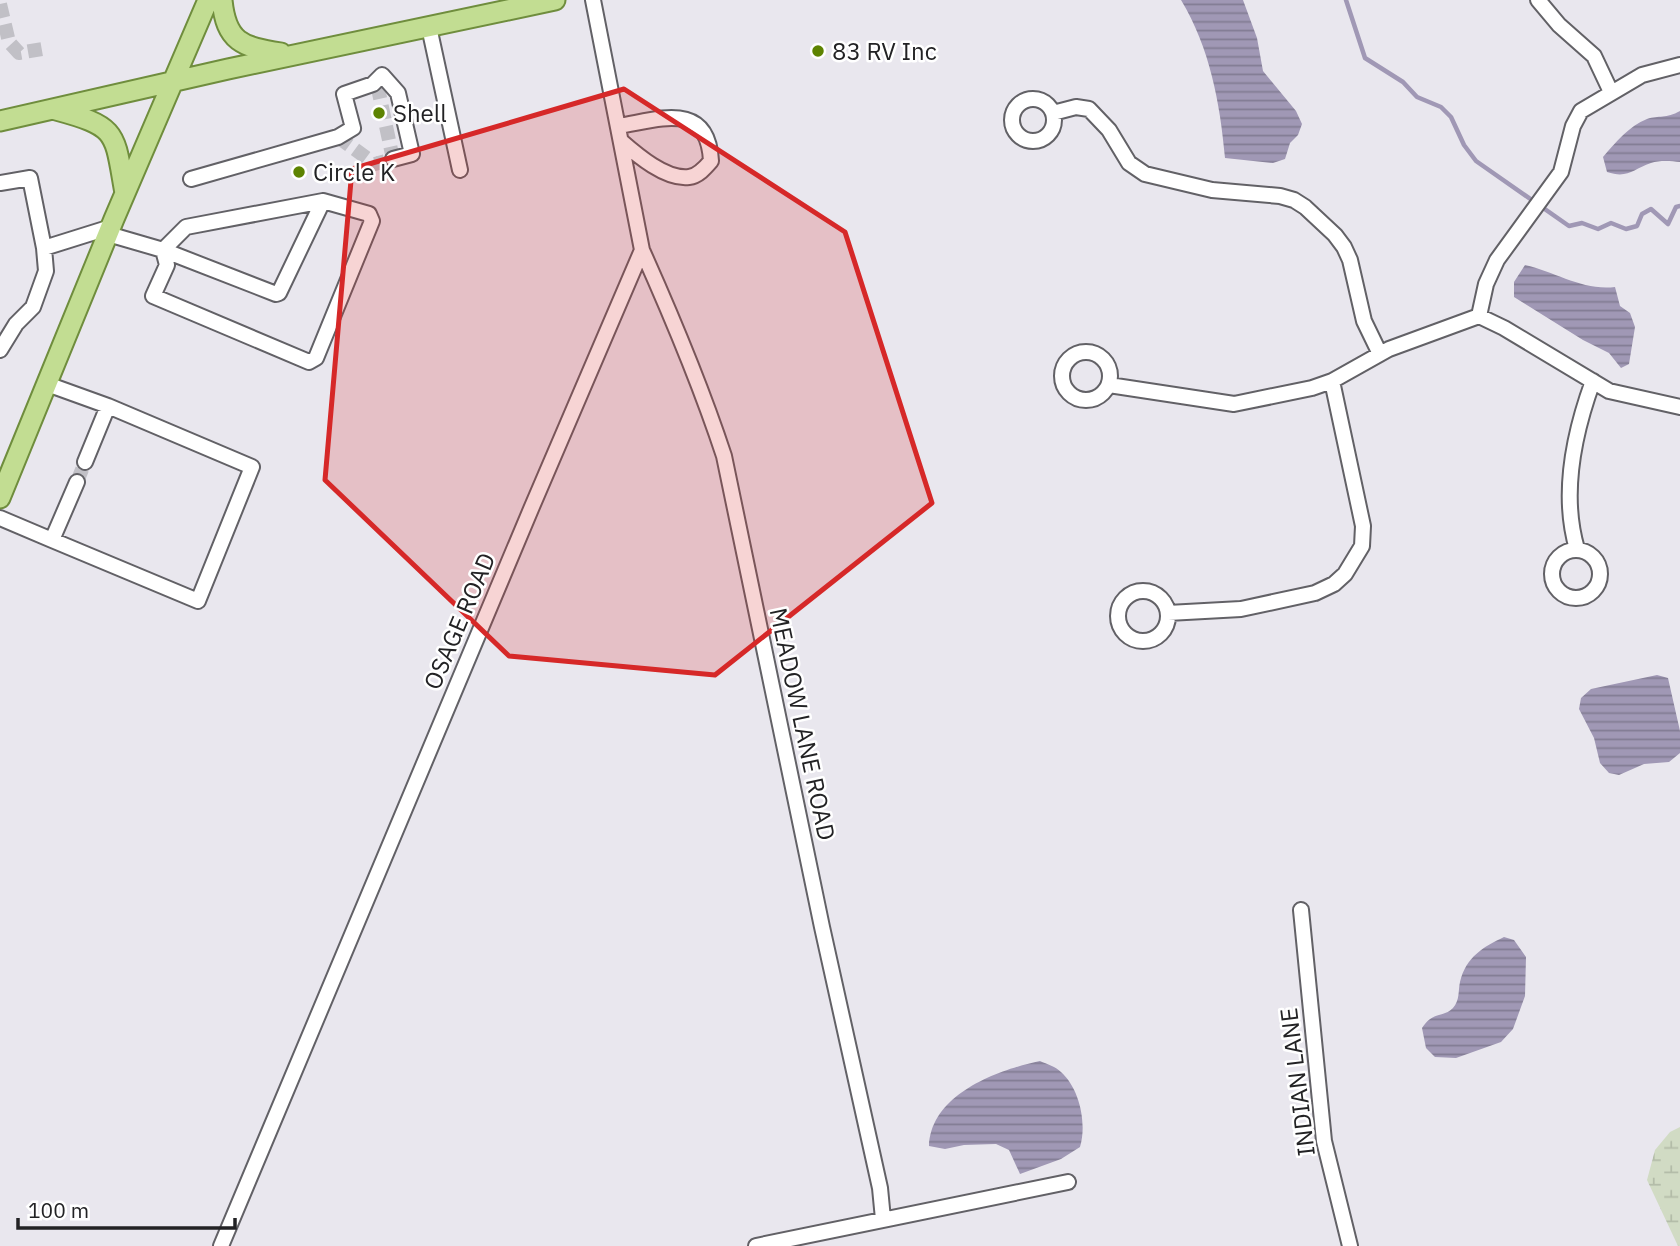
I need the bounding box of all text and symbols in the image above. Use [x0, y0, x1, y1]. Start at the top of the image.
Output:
place label: 83 RV Inc [832, 35, 937, 67]
marker: 83 RV Inc [810, 43, 826, 59]
place label: Shell [393, 97, 447, 129]
marker: Shell [371, 105, 387, 121]
place label: Circle K [313, 156, 395, 188]
marker: Circle K [291, 164, 307, 180]
street label: OSAGE ROAD [416, 548, 502, 694]
street label: MEADOW LANE ROAD [763, 605, 843, 843]
street label: INDIAN LANE [1272, 1006, 1322, 1158]
scale bar [18, 1186, 234, 1230]
text: 100 m [28, 1196, 89, 1224]

